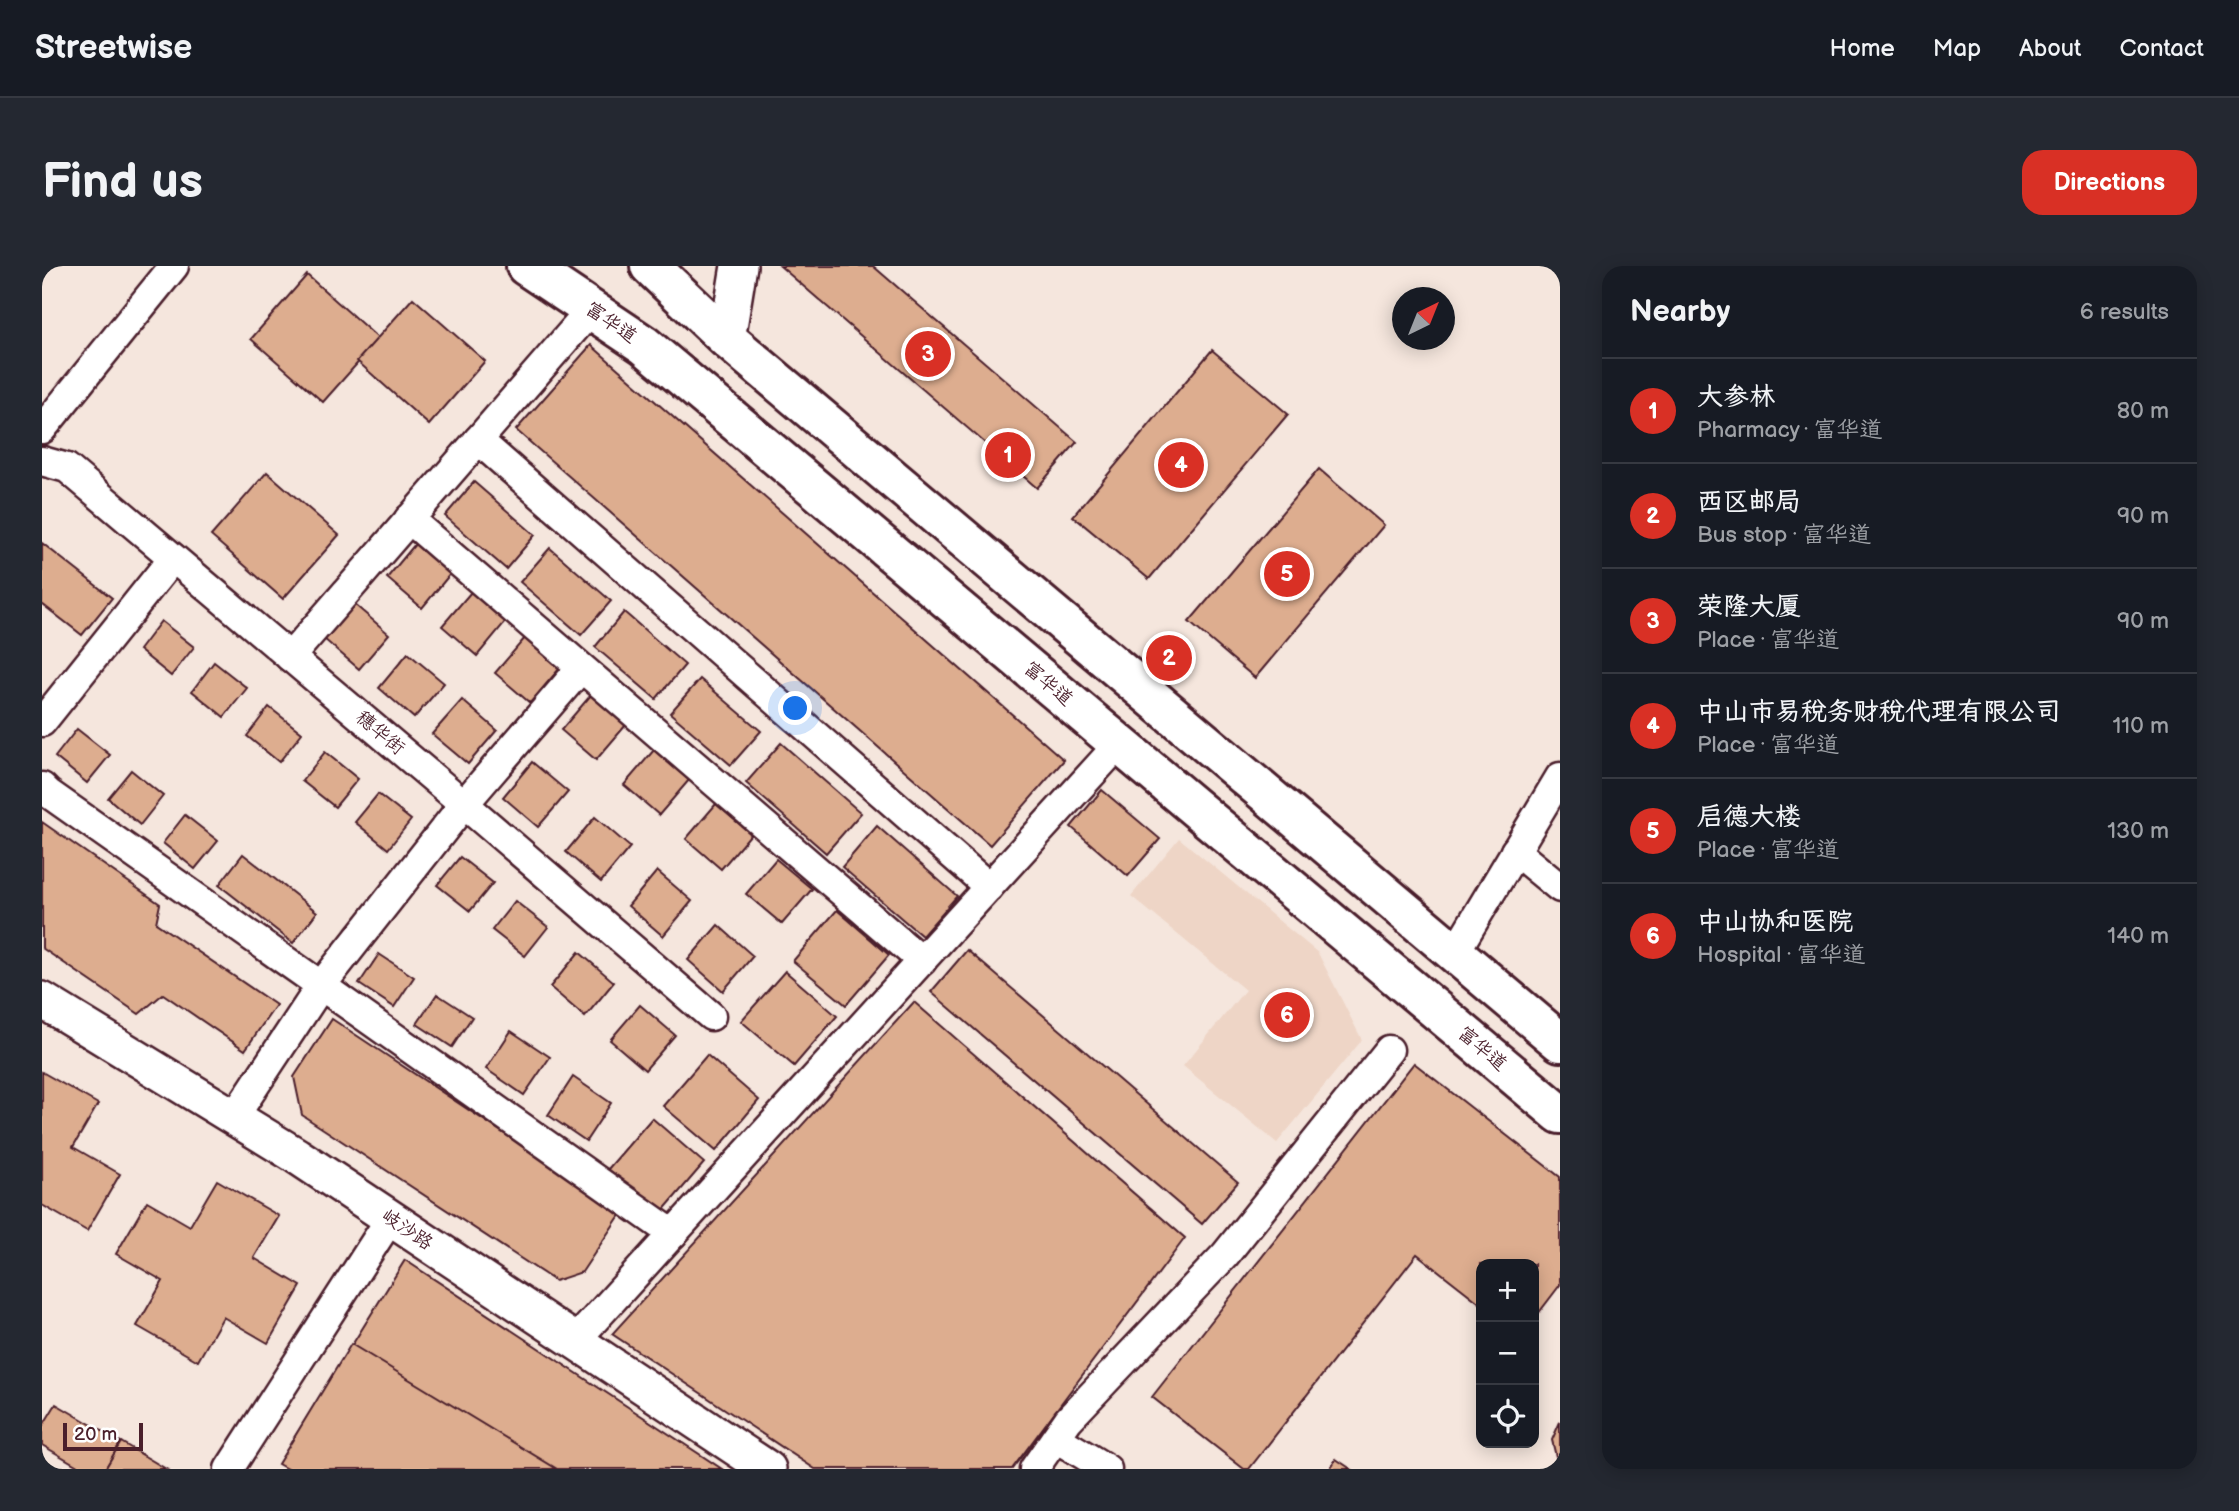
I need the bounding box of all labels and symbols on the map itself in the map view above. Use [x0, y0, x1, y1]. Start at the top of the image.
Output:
north arrow [1392, 287, 1455, 350]
street label: 富华道 [581, 298, 641, 348]
pin: 3 [905, 328, 951, 380]
pin: 1 [985, 429, 1031, 481]
pin: 4 [1158, 439, 1204, 491]
pin: 5 [1264, 548, 1310, 600]
pin: 2 [1146, 632, 1192, 684]
street label: 富华道 [1019, 657, 1077, 711]
your location [778, 691, 812, 725]
street label: 穗华街 [351, 706, 409, 760]
pin: 6 [1264, 989, 1310, 1041]
street label: 富华道 [1453, 1022, 1511, 1076]
street label: 岐沙路 [377, 1205, 437, 1255]
scale bar [63, 1420, 144, 1452]

